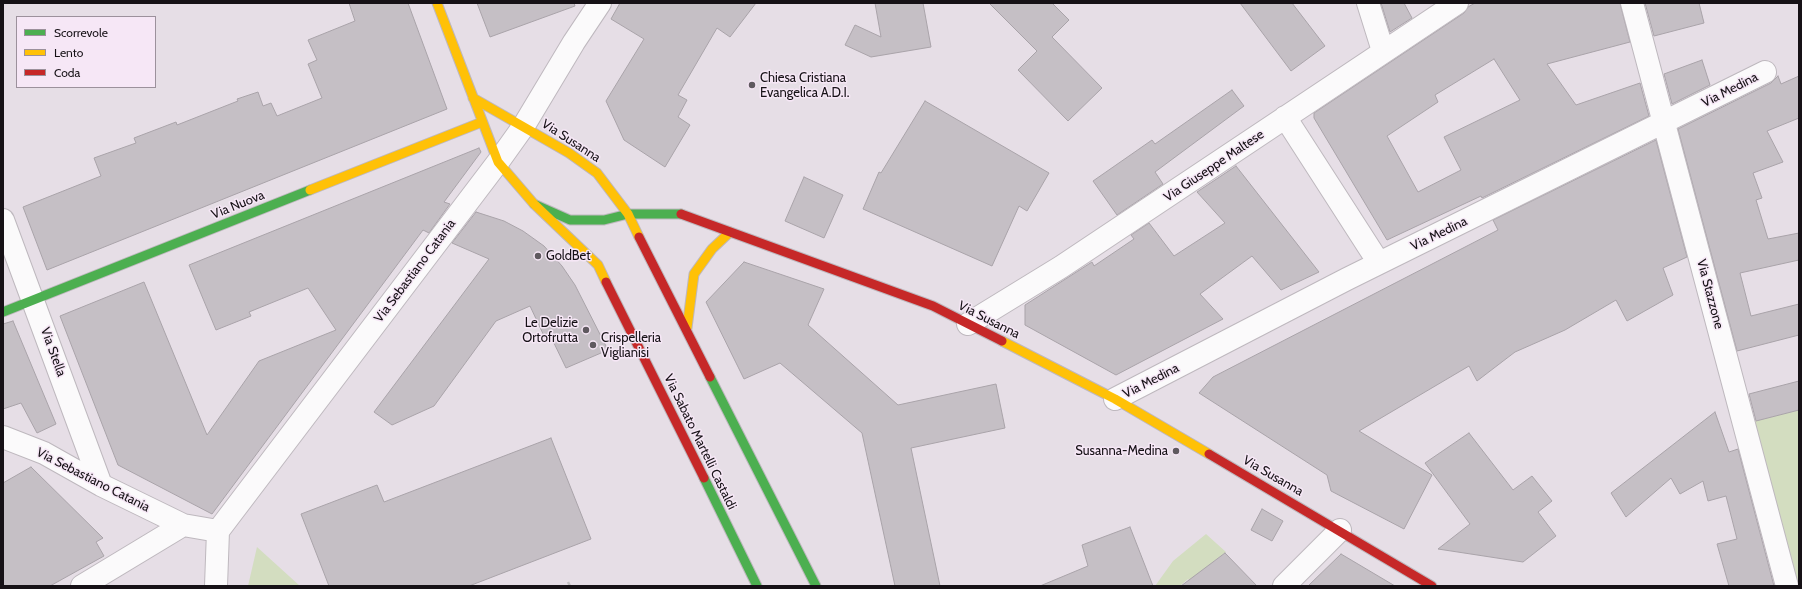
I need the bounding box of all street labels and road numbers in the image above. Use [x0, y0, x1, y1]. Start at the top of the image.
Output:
street label: Via Medina [1699, 69, 1761, 111]
street label: Via Susanna [539, 116, 603, 166]
street label: Via Giuseppe Maltese [1161, 127, 1267, 205]
street label: Via Nuova [209, 187, 267, 223]
street label: Via Medina [1408, 214, 1470, 254]
street label: Via Sebastiano Catania [371, 216, 459, 326]
street label: Via Stazzone [1693, 257, 1727, 331]
street label: Via Susanna [956, 298, 1022, 342]
street label: Via Stella [37, 325, 69, 379]
street label: Via Medina [1120, 360, 1182, 402]
street label: Via Sabato Martelli Castaldi [660, 372, 740, 512]
street label: Via Sebastiano Catania [34, 445, 152, 515]
street label: Via Susanna [1240, 452, 1306, 500]

